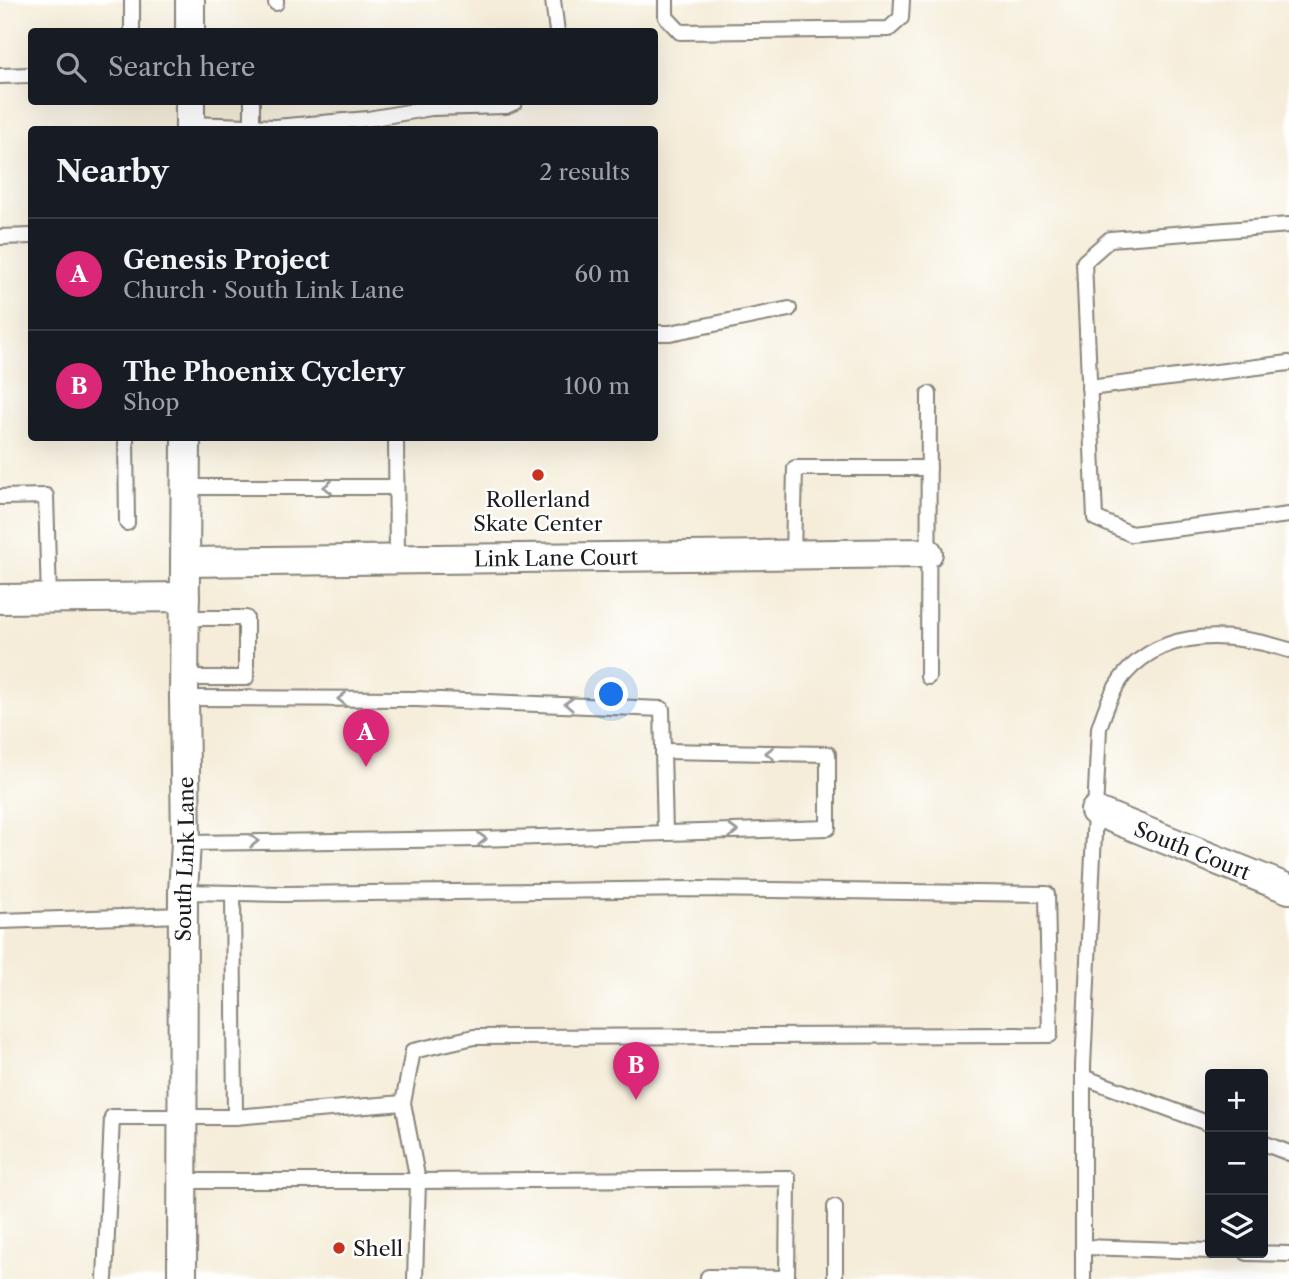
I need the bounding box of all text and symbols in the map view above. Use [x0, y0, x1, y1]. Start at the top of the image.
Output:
search box [28, 28, 658, 105]
icon: search [52, 48, 90, 86]
text: Search here [108, 51, 255, 83]
text: Nearby [56, 153, 169, 190]
text: 2 results [539, 158, 630, 186]
text: Genesis Project [123, 244, 329, 276]
text: A [70, 260, 88, 288]
text: 60 m [574, 260, 630, 288]
text: Church · South Link Lane [123, 276, 404, 304]
text: The Phoenix Cyclery [123, 356, 405, 388]
text: B [70, 372, 88, 400]
text: 100 m [564, 372, 630, 400]
text: Shop [123, 388, 179, 416]
marker: Rollerland Skate Center [530, 467, 546, 483]
one-way arrow [322, 479, 333, 495]
place label: Rollerland Skate Center [473, 487, 603, 536]
street label: Link Lane Court [474, 544, 639, 571]
your location [594, 677, 628, 711]
one-way arrow [336, 691, 347, 707]
one-way arrow [564, 697, 575, 712]
pin: A [343, 709, 389, 767]
one-way arrow [764, 745, 775, 760]
street label: South Link Lane [170, 776, 199, 942]
street label: South Court [1131, 816, 1255, 885]
one-way arrow [728, 823, 739, 838]
one-way arrow [477, 831, 488, 846]
one-way arrow [250, 833, 260, 849]
pin: B [613, 1042, 659, 1100]
map controls [1205, 1069, 1268, 1258]
button: + [1205, 1069, 1268, 1132]
button: − [1205, 1132, 1268, 1195]
button: layers [1205, 1195, 1268, 1258]
place label: Shell [353, 1236, 403, 1261]
marker: Shell [331, 1240, 347, 1256]

